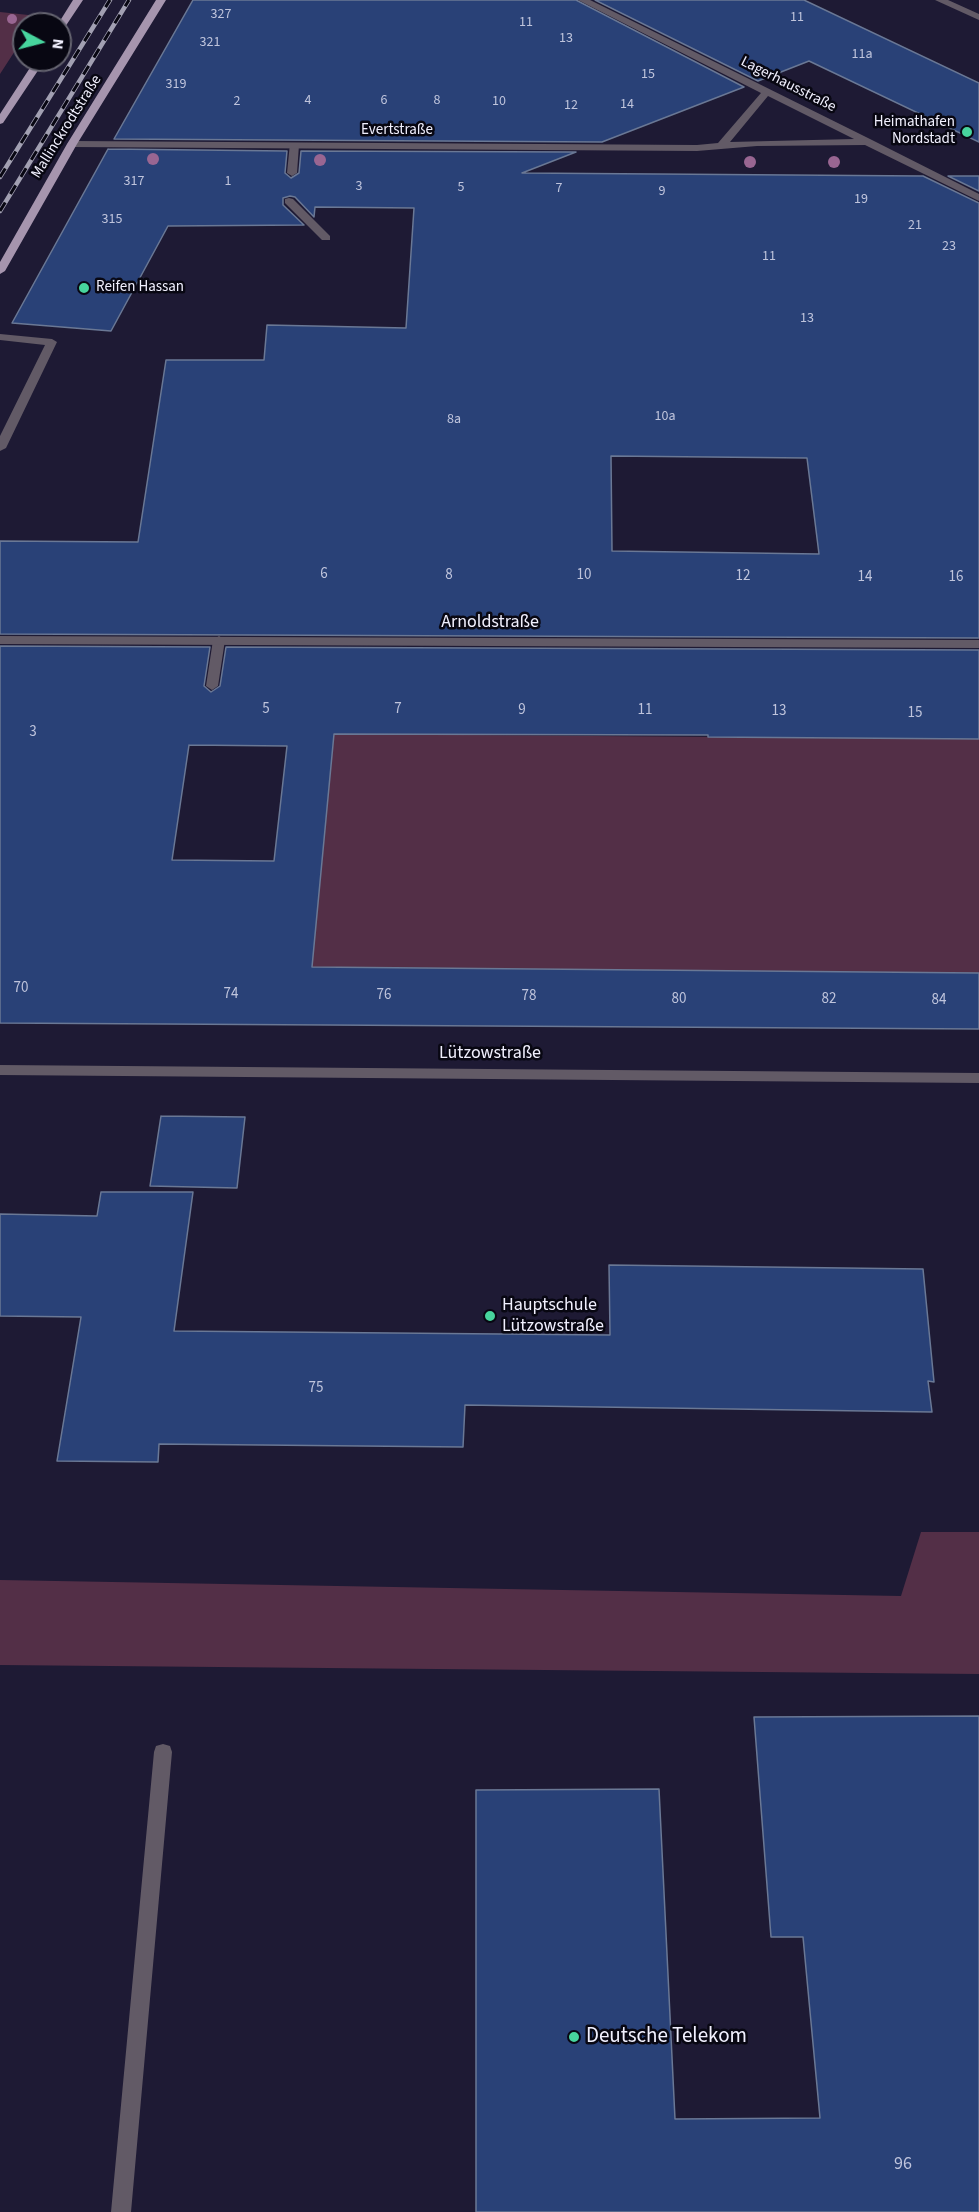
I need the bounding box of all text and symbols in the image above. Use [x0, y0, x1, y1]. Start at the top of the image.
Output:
house number: 327 [211, 7, 231, 23]
house number: 11 [790, 10, 804, 26]
north arrow [12, 12, 72, 72]
house number: 11 [519, 15, 533, 31]
house number: 13 [559, 31, 573, 47]
house number: 321 [200, 35, 220, 51]
text: N [46, 37, 69, 51]
house number: 11a [852, 47, 872, 63]
street label: Lagerhausstraße [737, 53, 839, 117]
house number: 15 [641, 67, 655, 83]
street label: Mallinckrodtstraße [28, 72, 106, 182]
house number: 319 [166, 77, 186, 93]
house number: 4 [305, 93, 311, 109]
house number: 6 [381, 93, 387, 109]
house number: 8 [434, 93, 440, 109]
house number: 2 [234, 94, 240, 110]
house number: 10 [492, 94, 506, 110]
house number: 14 [620, 97, 634, 113]
house number: 12 [564, 98, 578, 114]
place label: Heimathafen Nordstadt [874, 114, 955, 149]
street label: Evertstraße [361, 122, 433, 140]
marker: Heimathafen Nordstadt [960, 125, 974, 139]
house number: 317 [124, 174, 144, 190]
house number: 1 [225, 174, 231, 190]
house number: 3 [356, 179, 362, 195]
house number: 5 [458, 180, 464, 196]
house number: 7 [556, 181, 562, 197]
house number: 9 [659, 184, 665, 200]
house number: 19 [854, 192, 868, 208]
house number: 315 [102, 212, 122, 228]
house number: 21 [908, 218, 922, 234]
house number: 23 [942, 239, 956, 255]
house number: 11 [762, 249, 776, 265]
place label: Reifen Hassan [96, 279, 184, 297]
marker: Reifen Hassan [77, 281, 91, 295]
house number: 13 [800, 311, 814, 327]
house number: 10a [655, 409, 675, 425]
house number: 8a [447, 412, 461, 428]
house number: 6 [320, 566, 328, 584]
house number: 8 [445, 567, 453, 585]
house number: 10 [577, 567, 591, 585]
house number: 12 [736, 568, 750, 586]
house number: 14 [858, 569, 872, 587]
house number: 16 [949, 569, 963, 587]
street label: Arnoldstraße [441, 612, 539, 634]
house number: 5 [262, 701, 270, 719]
house number: 7 [394, 701, 402, 719]
house number: 9 [518, 702, 526, 720]
house number: 11 [638, 702, 652, 720]
house number: 13 [772, 703, 786, 721]
house number: 15 [908, 705, 922, 723]
house number: 3 [29, 724, 37, 742]
house number: 70 [14, 980, 28, 998]
house number: 74 [224, 986, 238, 1004]
house number: 76 [377, 987, 391, 1005]
house number: 78 [522, 988, 536, 1006]
house number: 80 [672, 991, 686, 1009]
house number: 82 [822, 991, 836, 1009]
house number: 84 [932, 992, 946, 1010]
street label: Lützowstraße [439, 1043, 541, 1065]
place label: Hauptschule Lützowstraße [502, 1295, 604, 1338]
marker: Hauptschule Lützowstraße [483, 1309, 497, 1323]
house number: 75 [309, 1380, 323, 1398]
place label: Deutsche Telekom [586, 2024, 747, 2050]
marker: Deutsche Telekom [567, 2030, 581, 2044]
house number: 96 [894, 2154, 912, 2176]

